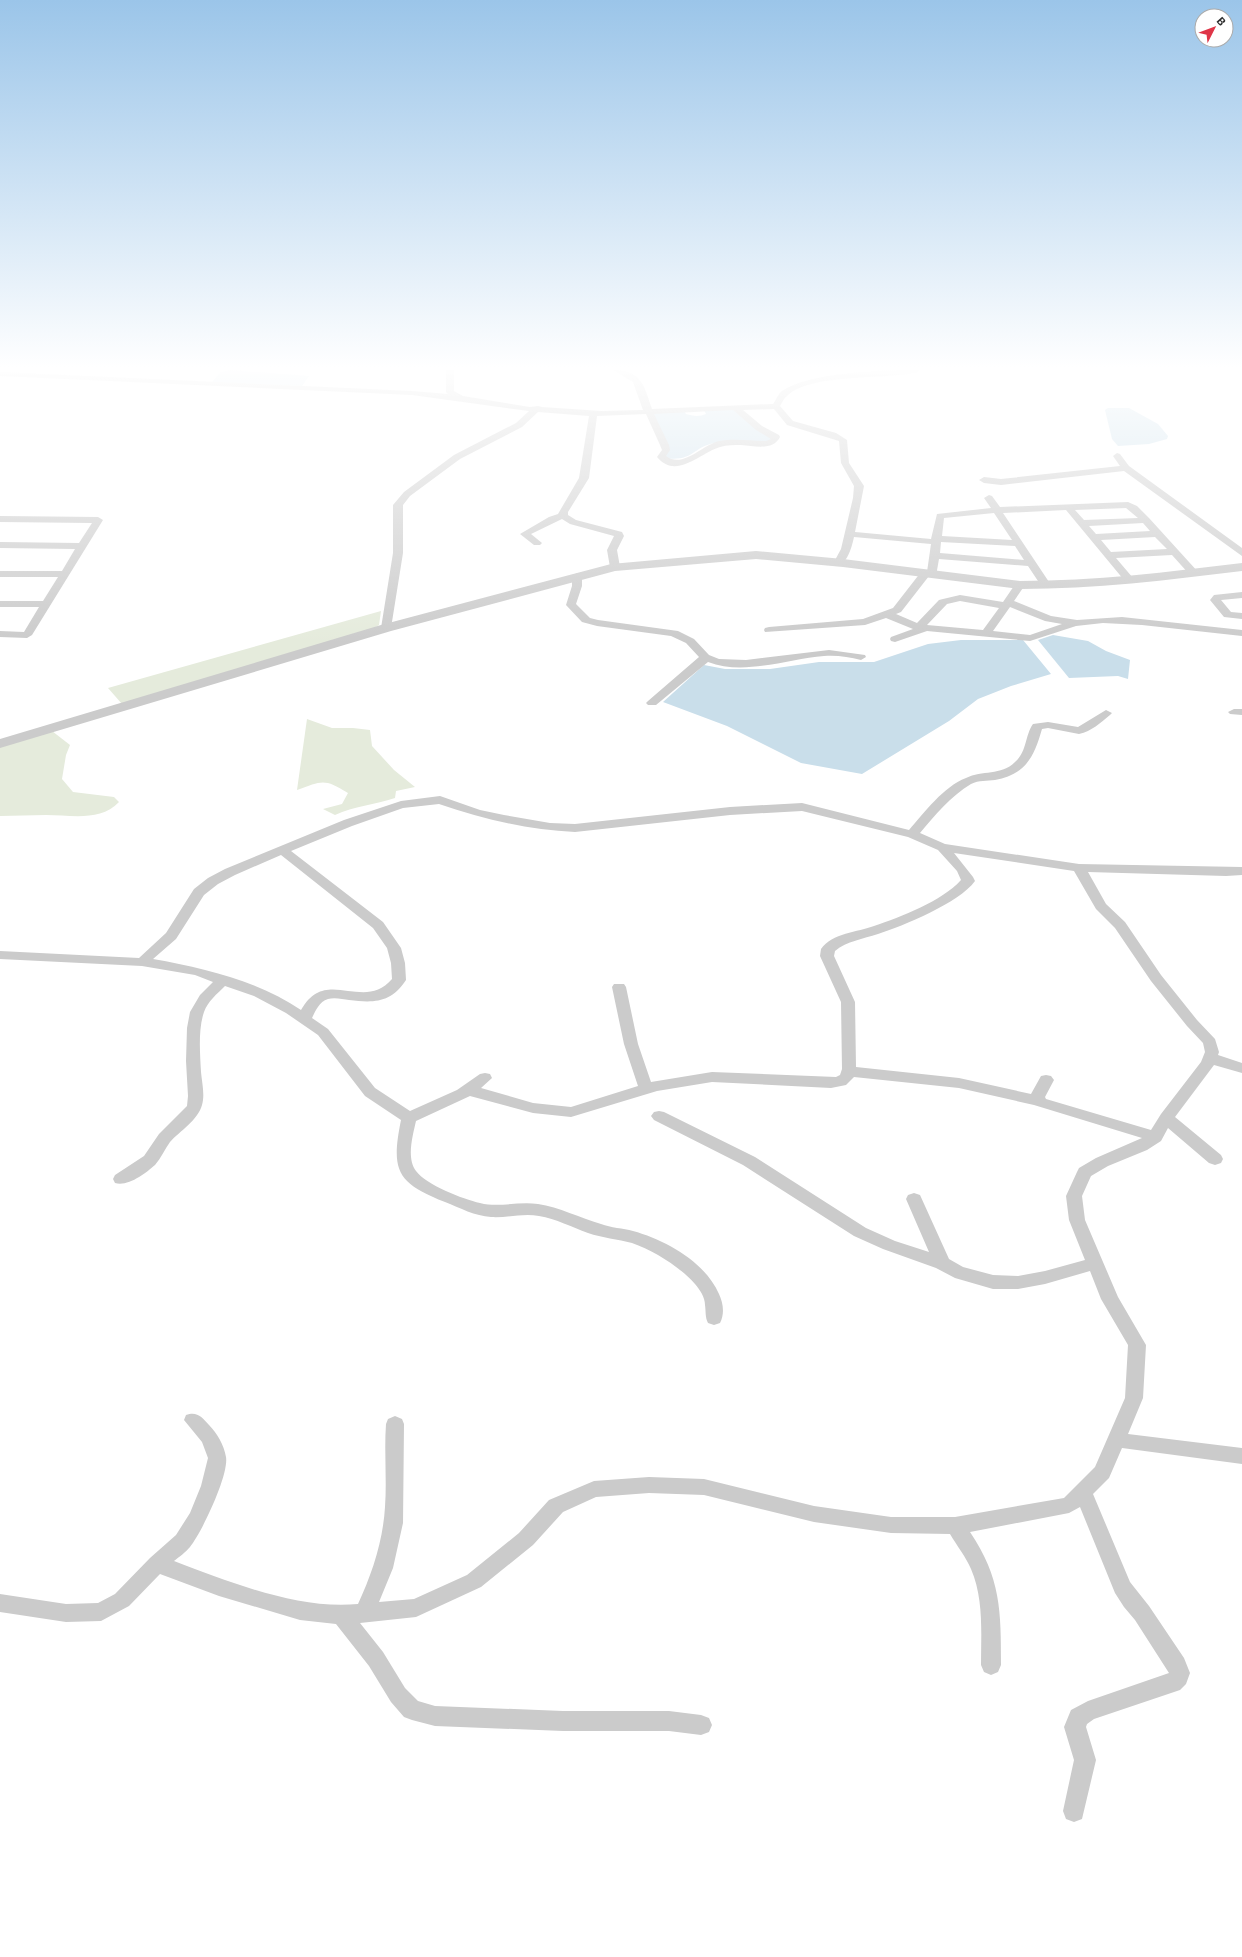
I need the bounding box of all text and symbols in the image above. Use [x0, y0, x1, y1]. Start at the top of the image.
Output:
north arrow [1194, 8, 1234, 48]
text: B [1215, 14, 1229, 28]

